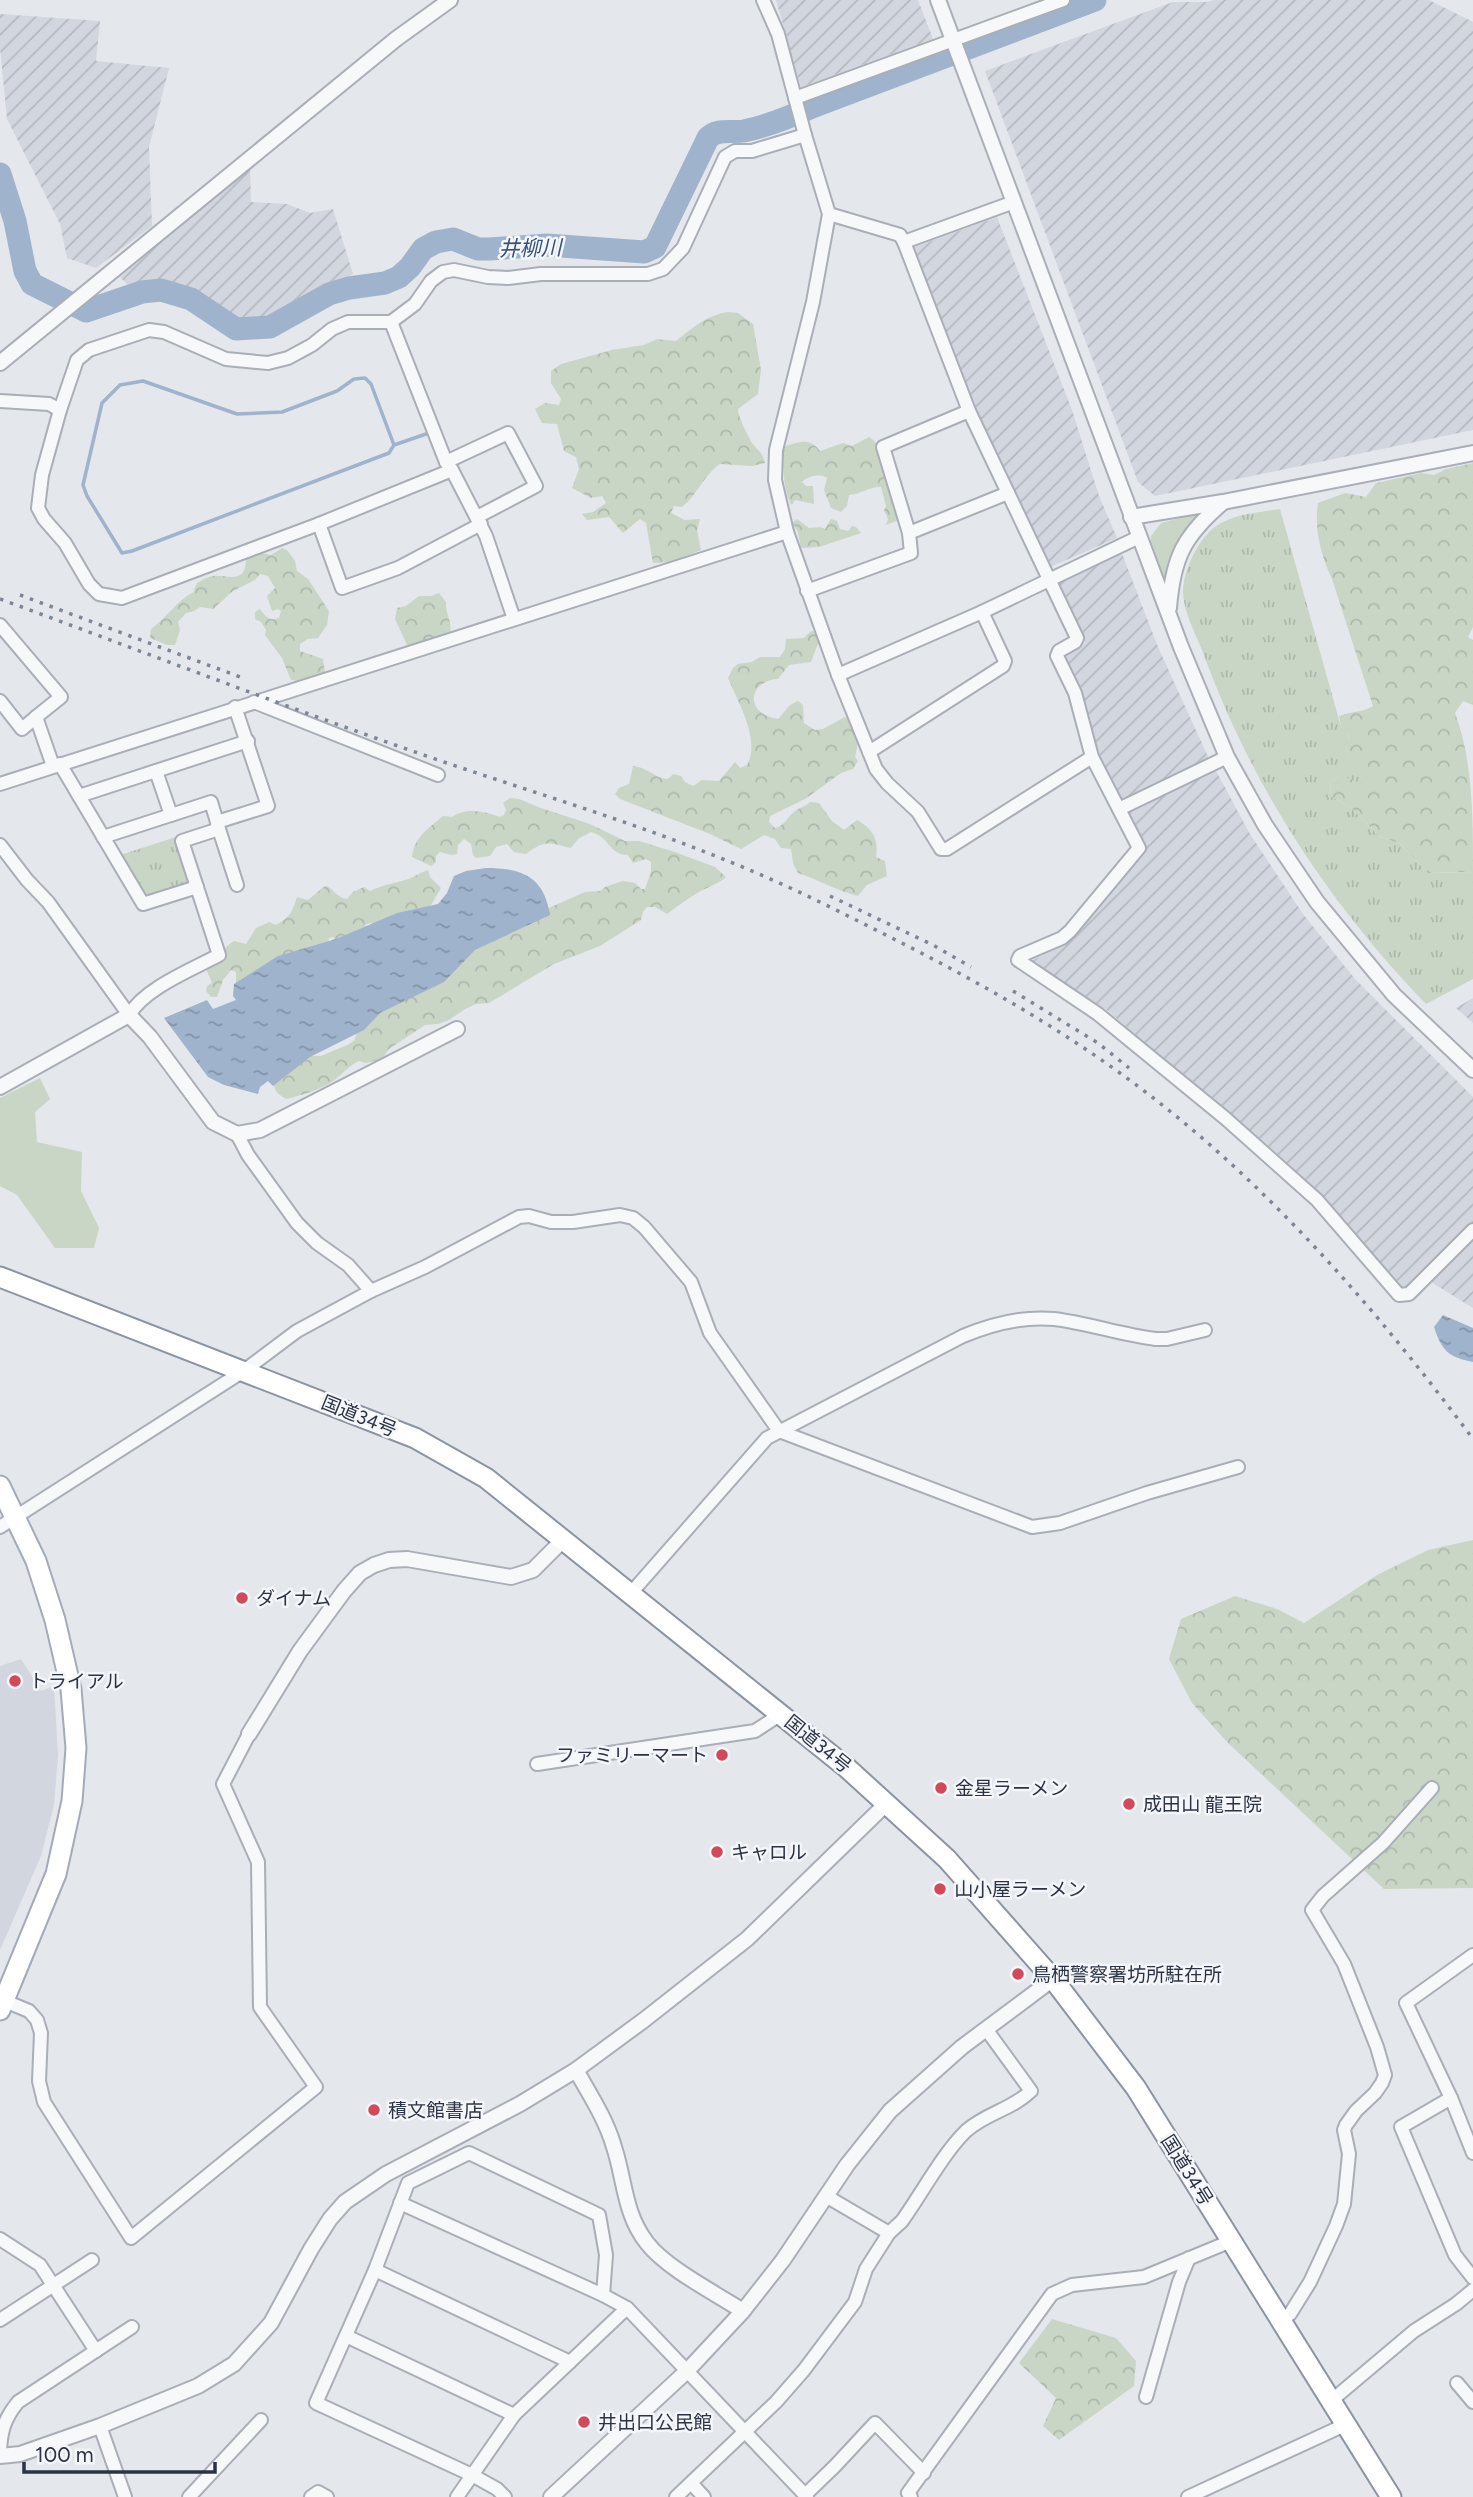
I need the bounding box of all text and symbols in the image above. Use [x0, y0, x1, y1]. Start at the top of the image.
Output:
water label: 井柳川 [498, 235, 564, 261]
street label: 国道34号 [318, 1391, 400, 1441]
place label: ダイナム [256, 1587, 331, 1610]
marker: ダイナム [234, 1590, 250, 1606]
place label: トライアル [29, 1670, 124, 1693]
marker: トライアル [7, 1673, 23, 1689]
street label: 国道34号 [780, 1710, 856, 1778]
place label: ファミリーマート [556, 1744, 708, 1767]
marker: ファミリーマート [714, 1747, 730, 1763]
place label: 金星ラーメン [955, 1777, 1068, 1800]
marker: 金星ラーメン [933, 1780, 949, 1796]
place label: 成田山 龍王院 [1143, 1793, 1262, 1816]
marker: 成田山 龍王院 [1121, 1796, 1137, 1812]
place label: キャロル [731, 1841, 807, 1864]
marker: キャロル [709, 1844, 725, 1860]
place label: 山小屋ラーメン [954, 1878, 1086, 1901]
marker: 山小屋ラーメン [932, 1881, 948, 1897]
place label: 鳥栖警察署坊所駐在所 [1032, 1963, 1222, 1986]
marker: 鳥栖警察署坊所駐在所 [1010, 1966, 1026, 1982]
place label: 積文館書店 [388, 2099, 483, 2122]
marker: 積文館書店 [366, 2102, 382, 2118]
street label: 国道34号 [1156, 2130, 1218, 2210]
place label: 井出口公民館 [598, 2411, 712, 2434]
marker: 井出口公民館 [576, 2414, 592, 2430]
scale bar [24, 2430, 215, 2474]
text: 100 m [35, 2442, 94, 2467]

